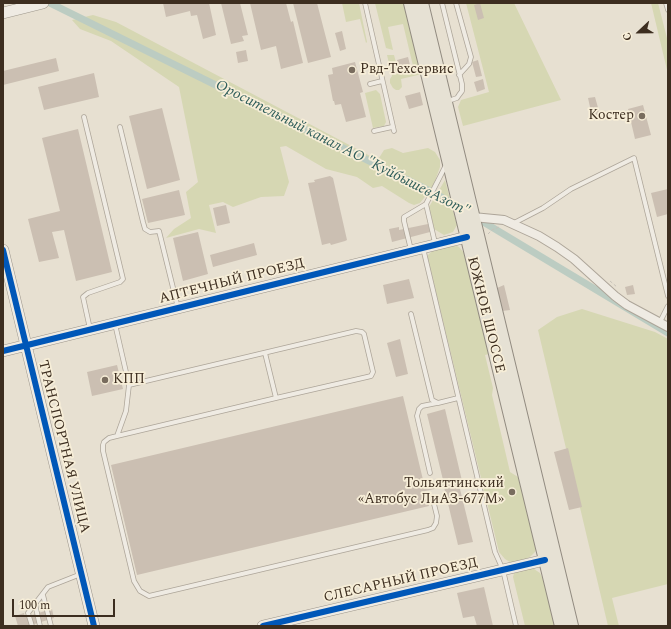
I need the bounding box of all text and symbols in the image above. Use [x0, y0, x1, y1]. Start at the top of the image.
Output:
north arrow [619, 12, 659, 52]
text: С [618, 30, 637, 44]
place label: Рвд-Техсервис [360, 62, 454, 78]
marker: Рвд-Техсервис [347, 65, 357, 75]
water label: Оросительный канал АО "КуйбышевАзот" [212, 77, 472, 221]
place label: Костер [588, 108, 634, 124]
marker: Костер [637, 111, 647, 121]
street label: ЮЖНОЕ ШОССЕ [462, 255, 508, 375]
street label: АПТЕЧНЫЙ ПРОЕЗД [158, 256, 306, 308]
street label: ТРАНСПОРТНАЯ УЛИЦА [33, 359, 93, 535]
place label: КПП [113, 372, 145, 388]
marker: КПП [100, 375, 110, 385]
place label: Тольяттинский «Автобус ЛиАЗ-677М» [358, 476, 504, 508]
marker: Тольяттинский «Автобус ЛиАЗ-677М» [507, 487, 517, 497]
street label: СЛЕСАРНЫЙ ПРОЕЗД [322, 555, 480, 607]
scale bar [14, 591, 117, 617]
text: 100 m [19, 596, 50, 615]

